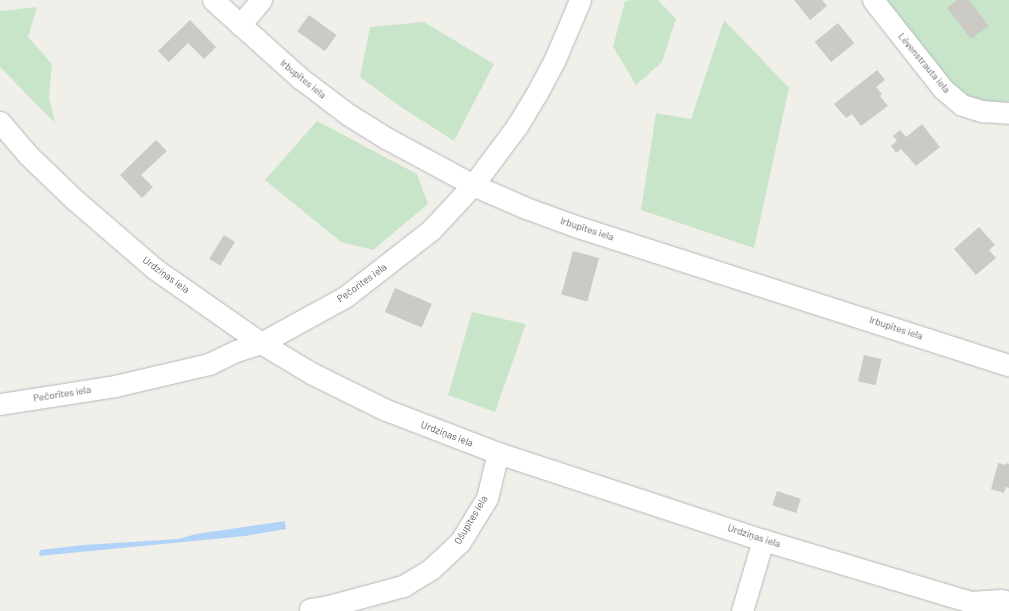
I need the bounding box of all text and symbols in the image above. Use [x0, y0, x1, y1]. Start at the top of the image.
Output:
street label: Lēvenstrauta iela [895, 31, 953, 95]
street label: Irbupītes iela [278, 57, 328, 101]
street label: Irbupītes iela [559, 215, 615, 243]
street label: Urdziņas iela [140, 254, 192, 296]
street label: Pečorītes iela [335, 261, 389, 305]
street label: Irbupītes iela [868, 314, 924, 342]
street label: Pečorītes iela [32, 384, 92, 404]
street label: Urdziņas iela [419, 419, 475, 449]
street label: Ošupītes iela [452, 493, 490, 547]
street label: Urdziņas iela [726, 522, 782, 550]

